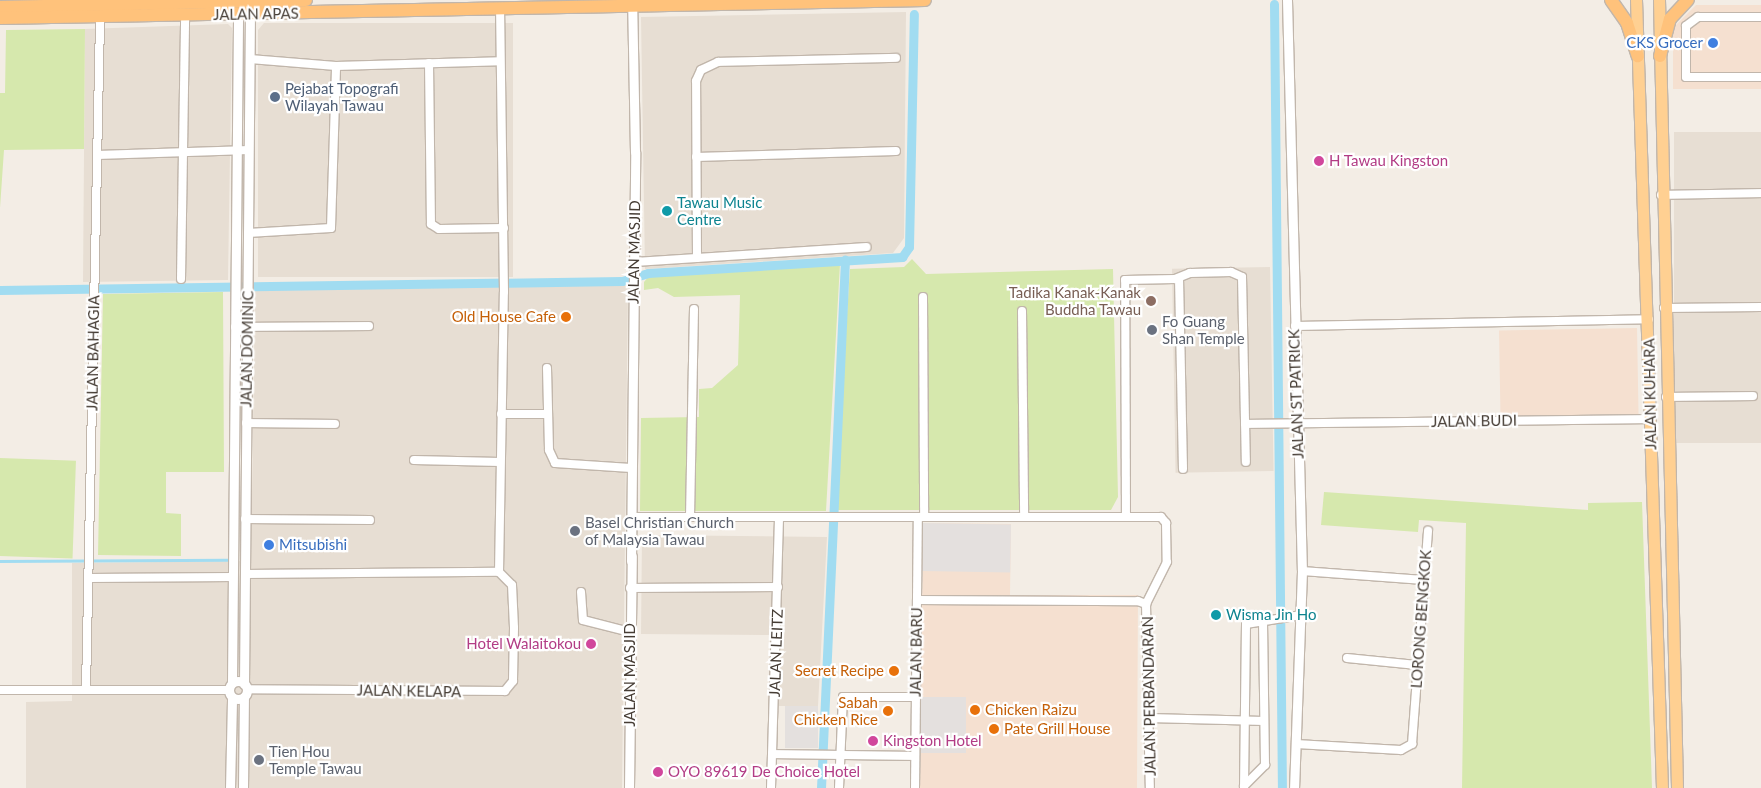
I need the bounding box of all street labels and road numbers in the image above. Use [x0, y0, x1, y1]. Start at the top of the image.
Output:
street label: JALAN APAS [213, 4, 299, 24]
street label: JALAN MASJID [624, 200, 644, 304]
street label: JALAN DOMINIC [237, 290, 257, 408]
street label: JALAN BAHAGIA [83, 295, 103, 411]
street label: JALAN ST PATRICK [1285, 329, 1307, 459]
street label: JALAN KUHARA [1640, 338, 1660, 450]
street label: JALAN BUDI [1431, 411, 1517, 431]
street label: LORONG BENGKOK [1407, 549, 1435, 689]
street label: JALAN BARU [906, 607, 926, 697]
street label: JALAN LEITZ [765, 609, 787, 697]
street label: JALAN PERBANDARAN [1139, 616, 1159, 776]
street label: JALAN MASJID [621, 623, 639, 727]
street label: JALAN KELAPA [357, 681, 461, 701]

